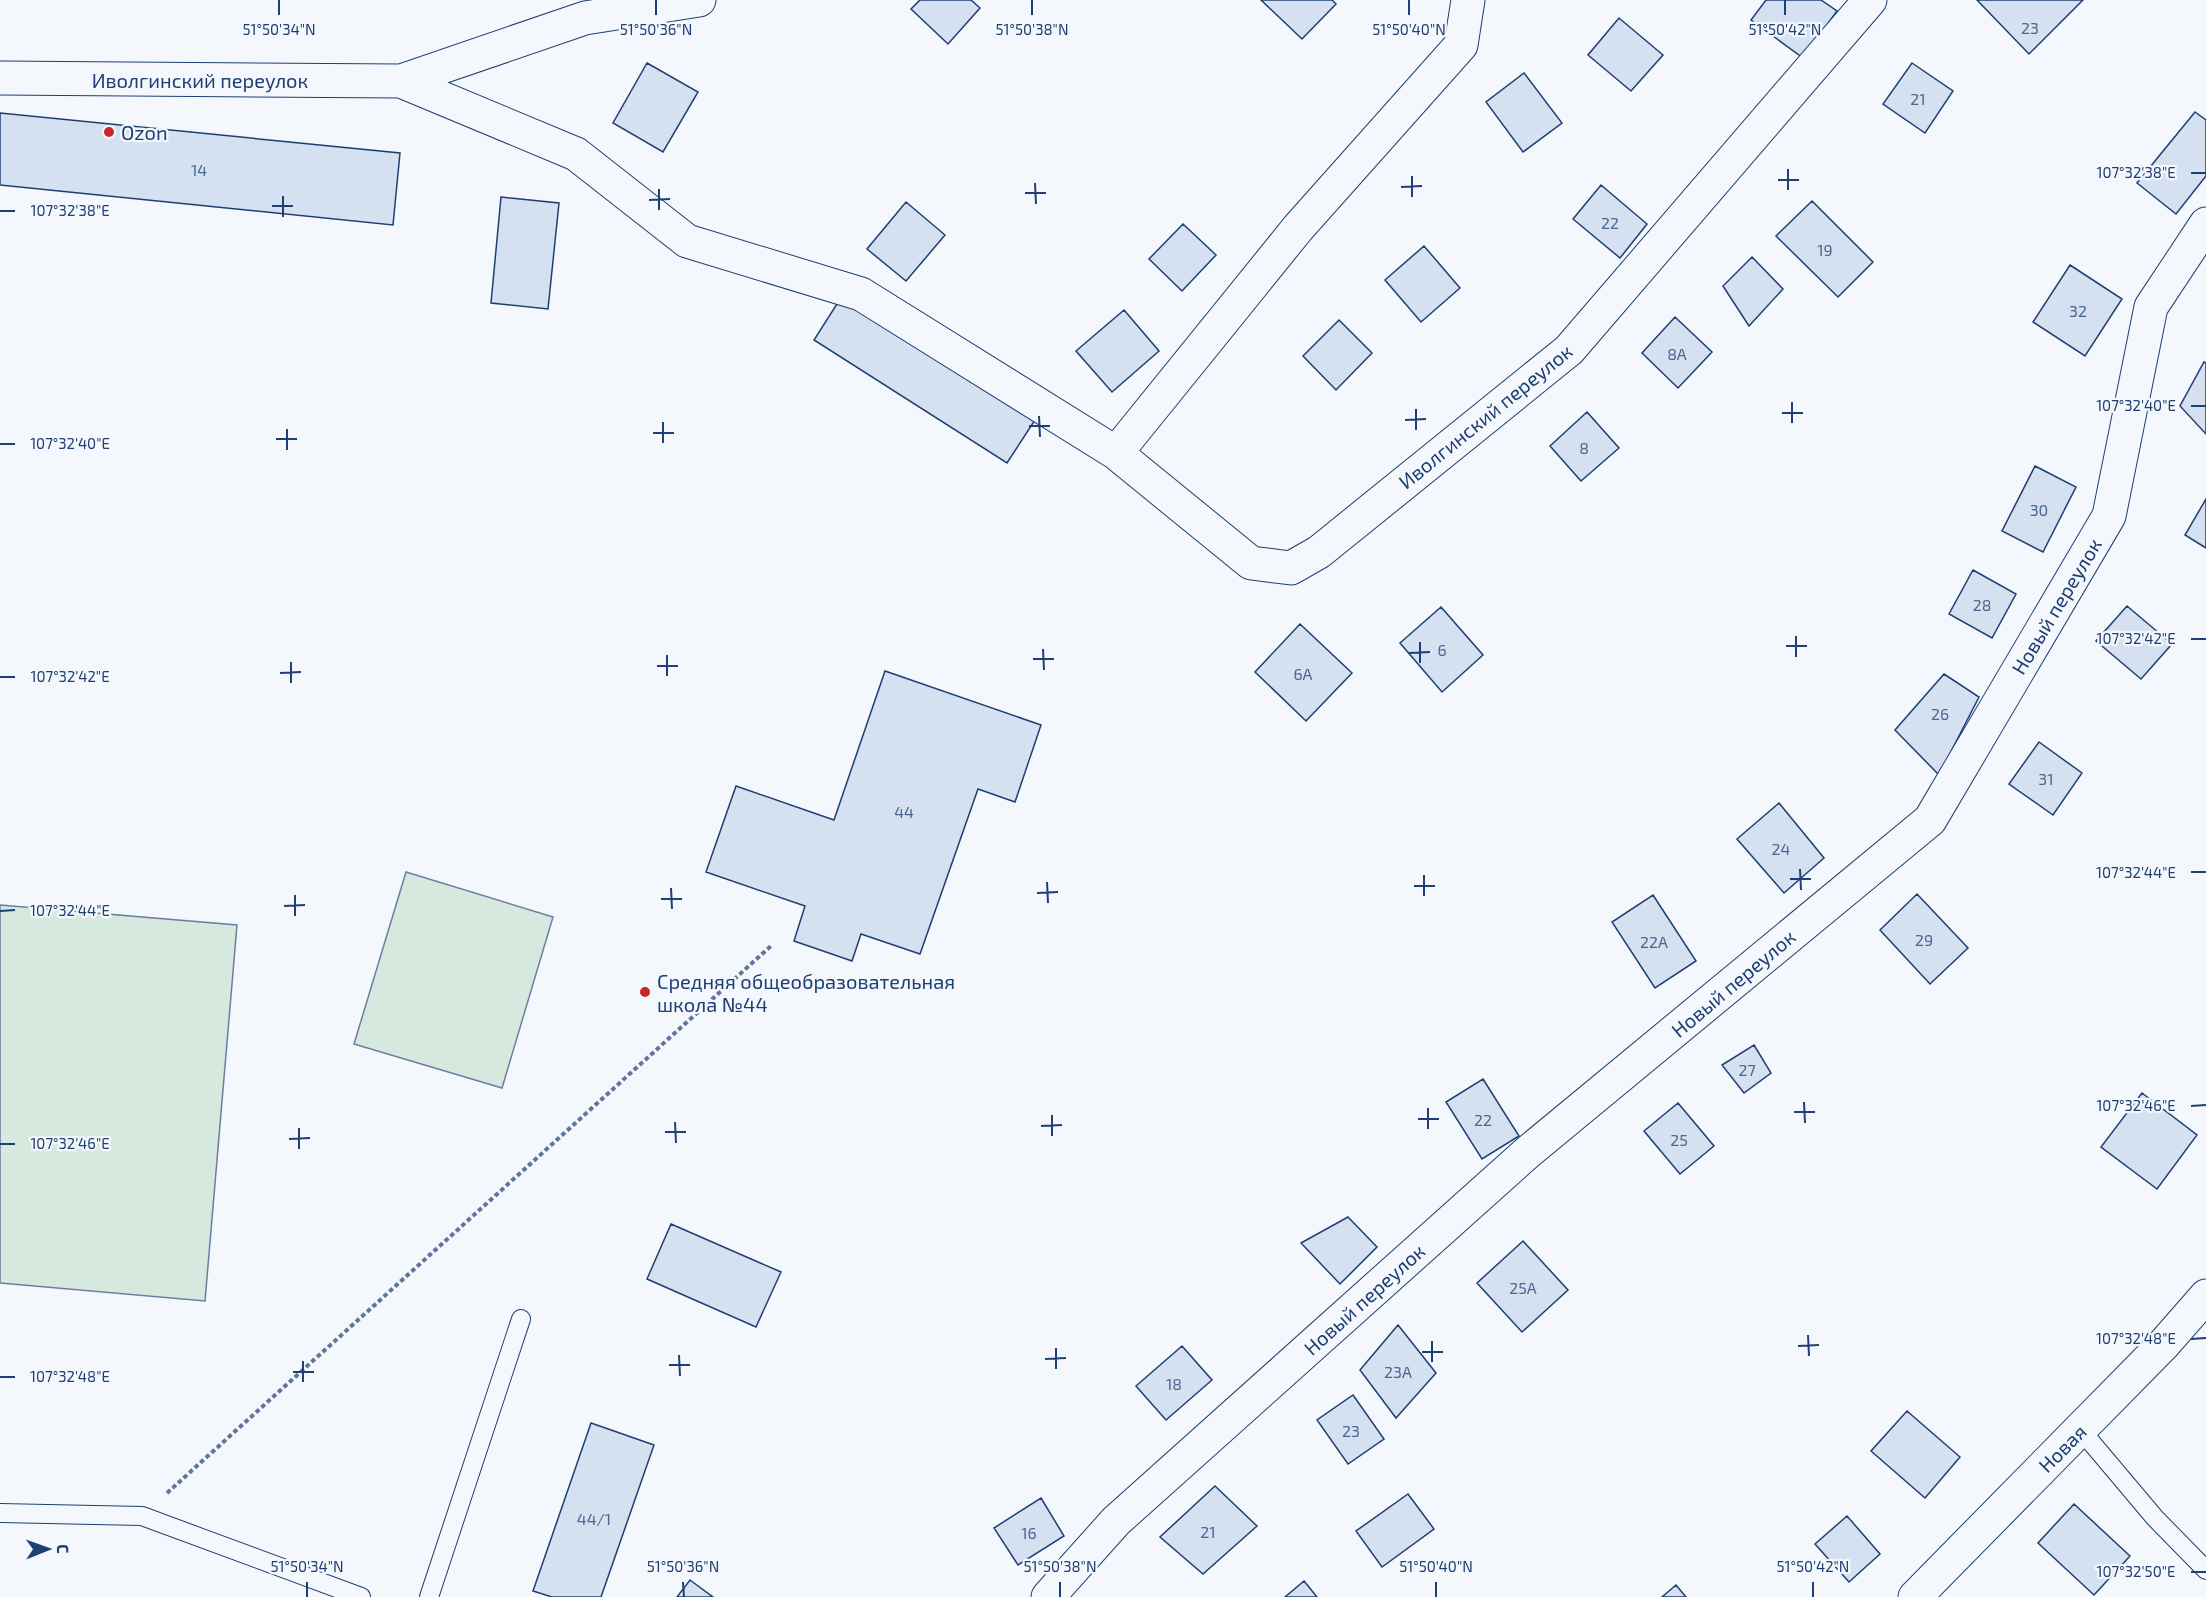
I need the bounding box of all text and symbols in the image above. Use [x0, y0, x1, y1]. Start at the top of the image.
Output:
house number: 23 [2021, 18, 2039, 37]
text: 51°50'34"N [242, 20, 316, 38]
text: 51°50'36"N [620, 20, 692, 38]
text: 51°50'38"N [996, 20, 1069, 38]
text: 51°50'40"N [1372, 20, 1446, 38]
text: 51°50'42"N [1749, 20, 1821, 38]
street label: Иволгинский переулок [92, 68, 309, 93]
house number: 21 [1910, 89, 1926, 108]
place label: Ozon [121, 120, 168, 144]
marker: Ozon [102, 125, 116, 139]
house number: 14 [191, 160, 207, 179]
text: 107°32'38"E [2096, 163, 2176, 181]
text: 107°32'38"E [30, 201, 110, 219]
house number: 22 [1601, 213, 1619, 232]
house number: 19 [1817, 240, 1833, 259]
house number: 32 [2069, 301, 2087, 320]
street label: Иволгинский переулок [1393, 338, 1578, 494]
house number: 8А [1667, 344, 1687, 363]
text: 107°32'40"E [2096, 396, 2176, 414]
text: 107°32'40"E [30, 434, 110, 452]
house number: 8 [1579, 438, 1589, 457]
house number: 30 [2030, 500, 2048, 519]
street label: Новый переулок [2006, 533, 2107, 679]
house number: 28 [1973, 595, 1991, 614]
text: 107°32'42"E [2096, 629, 2176, 647]
house number: 6 [1437, 640, 1447, 659]
house number: 6А [1293, 664, 1313, 683]
text: 107°32'42"E [30, 667, 110, 685]
house number: 26 [1931, 704, 1949, 723]
house number: 31 [2038, 769, 2054, 788]
house number: 44 [894, 802, 914, 821]
house number: 24 [1772, 839, 1791, 858]
text: 107°32'44"E [2096, 863, 2176, 881]
text: 107°32'44"E [30, 901, 110, 919]
street label: Новый переулок [1666, 924, 1801, 1043]
house number: 29 [1915, 930, 1933, 949]
house number: 22А [1640, 932, 1668, 951]
place label: Средняя общеобразовательная школа №44 [657, 969, 955, 1016]
marker: Средняя общеобразовательная школа №44 [638, 985, 652, 999]
house number: 27 [1738, 1060, 1756, 1079]
text: 107°32'46"E [2096, 1096, 2176, 1114]
house number: 22 [1474, 1110, 1492, 1129]
house number: 25 [1670, 1130, 1688, 1149]
text: 107°32'46"E [30, 1134, 110, 1152]
street label: Новый переулок [1299, 1238, 1430, 1360]
house number: 25А [1509, 1278, 1537, 1297]
text: 107°32'48"E [2096, 1329, 2176, 1347]
house number: 23А [1384, 1362, 1412, 1381]
text: 107°32'48"E [30, 1367, 110, 1385]
house number: 18 [1166, 1374, 1182, 1393]
street label: Новая [2033, 1419, 2091, 1477]
house number: 23 [1342, 1421, 1360, 1440]
house number: 44/1 [577, 1509, 611, 1528]
north arrow [18, 1519, 78, 1579]
house number: 21 [1200, 1522, 1216, 1541]
house number: 16 [1021, 1523, 1037, 1542]
text: С [54, 1544, 73, 1554]
text: 51°50'34"N [270, 1557, 344, 1575]
text: 51°50'36"N [647, 1557, 719, 1575]
text: 51°50'38"N [1024, 1557, 1097, 1575]
text: 51°50'40"N [1399, 1557, 1473, 1575]
text: 51°50'42"N [1777, 1557, 1849, 1575]
text: 107°32'50"E [2097, 1562, 2175, 1580]

